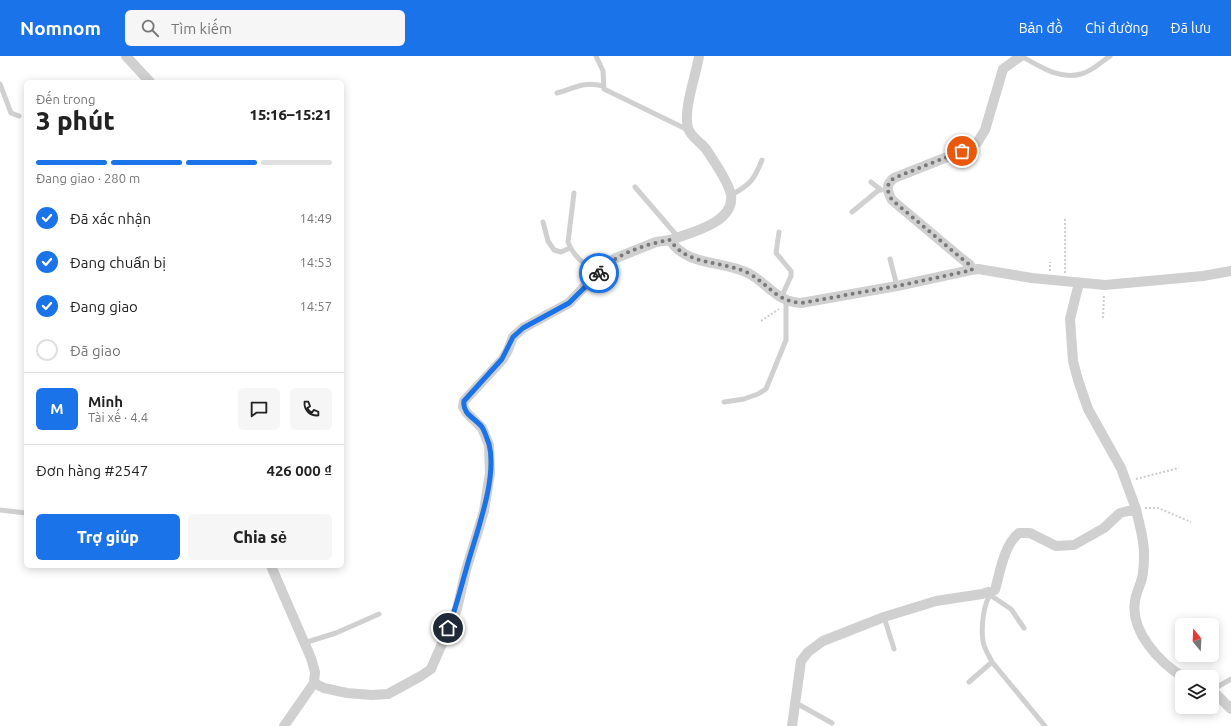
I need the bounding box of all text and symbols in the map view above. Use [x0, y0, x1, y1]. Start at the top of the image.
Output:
search box [125, 10, 405, 46]
text: Nomnom [20, 17, 101, 39]
icon: search [139, 17, 161, 39]
text: Tìm kiếm [171, 20, 232, 37]
text: Bản đồ [1019, 20, 1063, 36]
text: Chỉ đường [1085, 20, 1149, 36]
text: Đã lưu [1171, 20, 1211, 36]
text: Đến trong [36, 92, 95, 106]
text: 3 phút [36, 106, 115, 135]
text: 15:16–15:21 [249, 106, 332, 123]
pin [945, 134, 979, 168]
icon: bag [951, 140, 973, 162]
text: Đang giao · 280 m [36, 171, 140, 185]
icon: check [36, 207, 58, 229]
text: Đã xác nhận [70, 210, 151, 227]
text: 14:49 [299, 211, 332, 225]
icon: check [36, 251, 58, 273]
courier [579, 253, 619, 293]
text: Đang chuẩn bị [70, 254, 166, 271]
text: 14:53 [299, 255, 332, 269]
icon: bike [588, 262, 610, 284]
icon: check [36, 295, 58, 317]
text: Đang giao [70, 298, 138, 315]
text: 14:57 [299, 299, 332, 313]
text: Đã giao [70, 342, 121, 359]
button: chat [238, 388, 280, 430]
button: phone [290, 388, 332, 430]
text: Minh [88, 393, 123, 410]
text: M [50, 400, 64, 417]
text: Tài xế · 4.4 [88, 410, 148, 424]
text: Đơn hàng #2547 [36, 462, 148, 479]
text: 426 000 ₫ [266, 462, 332, 479]
button: Trợ giúp [36, 514, 180, 560]
button: Chia sẻ [188, 514, 332, 560]
pin [431, 611, 465, 645]
icon: home [437, 617, 459, 639]
north arrow [1175, 618, 1219, 662]
map controls [1175, 618, 1219, 714]
button: layers [1175, 670, 1219, 714]

